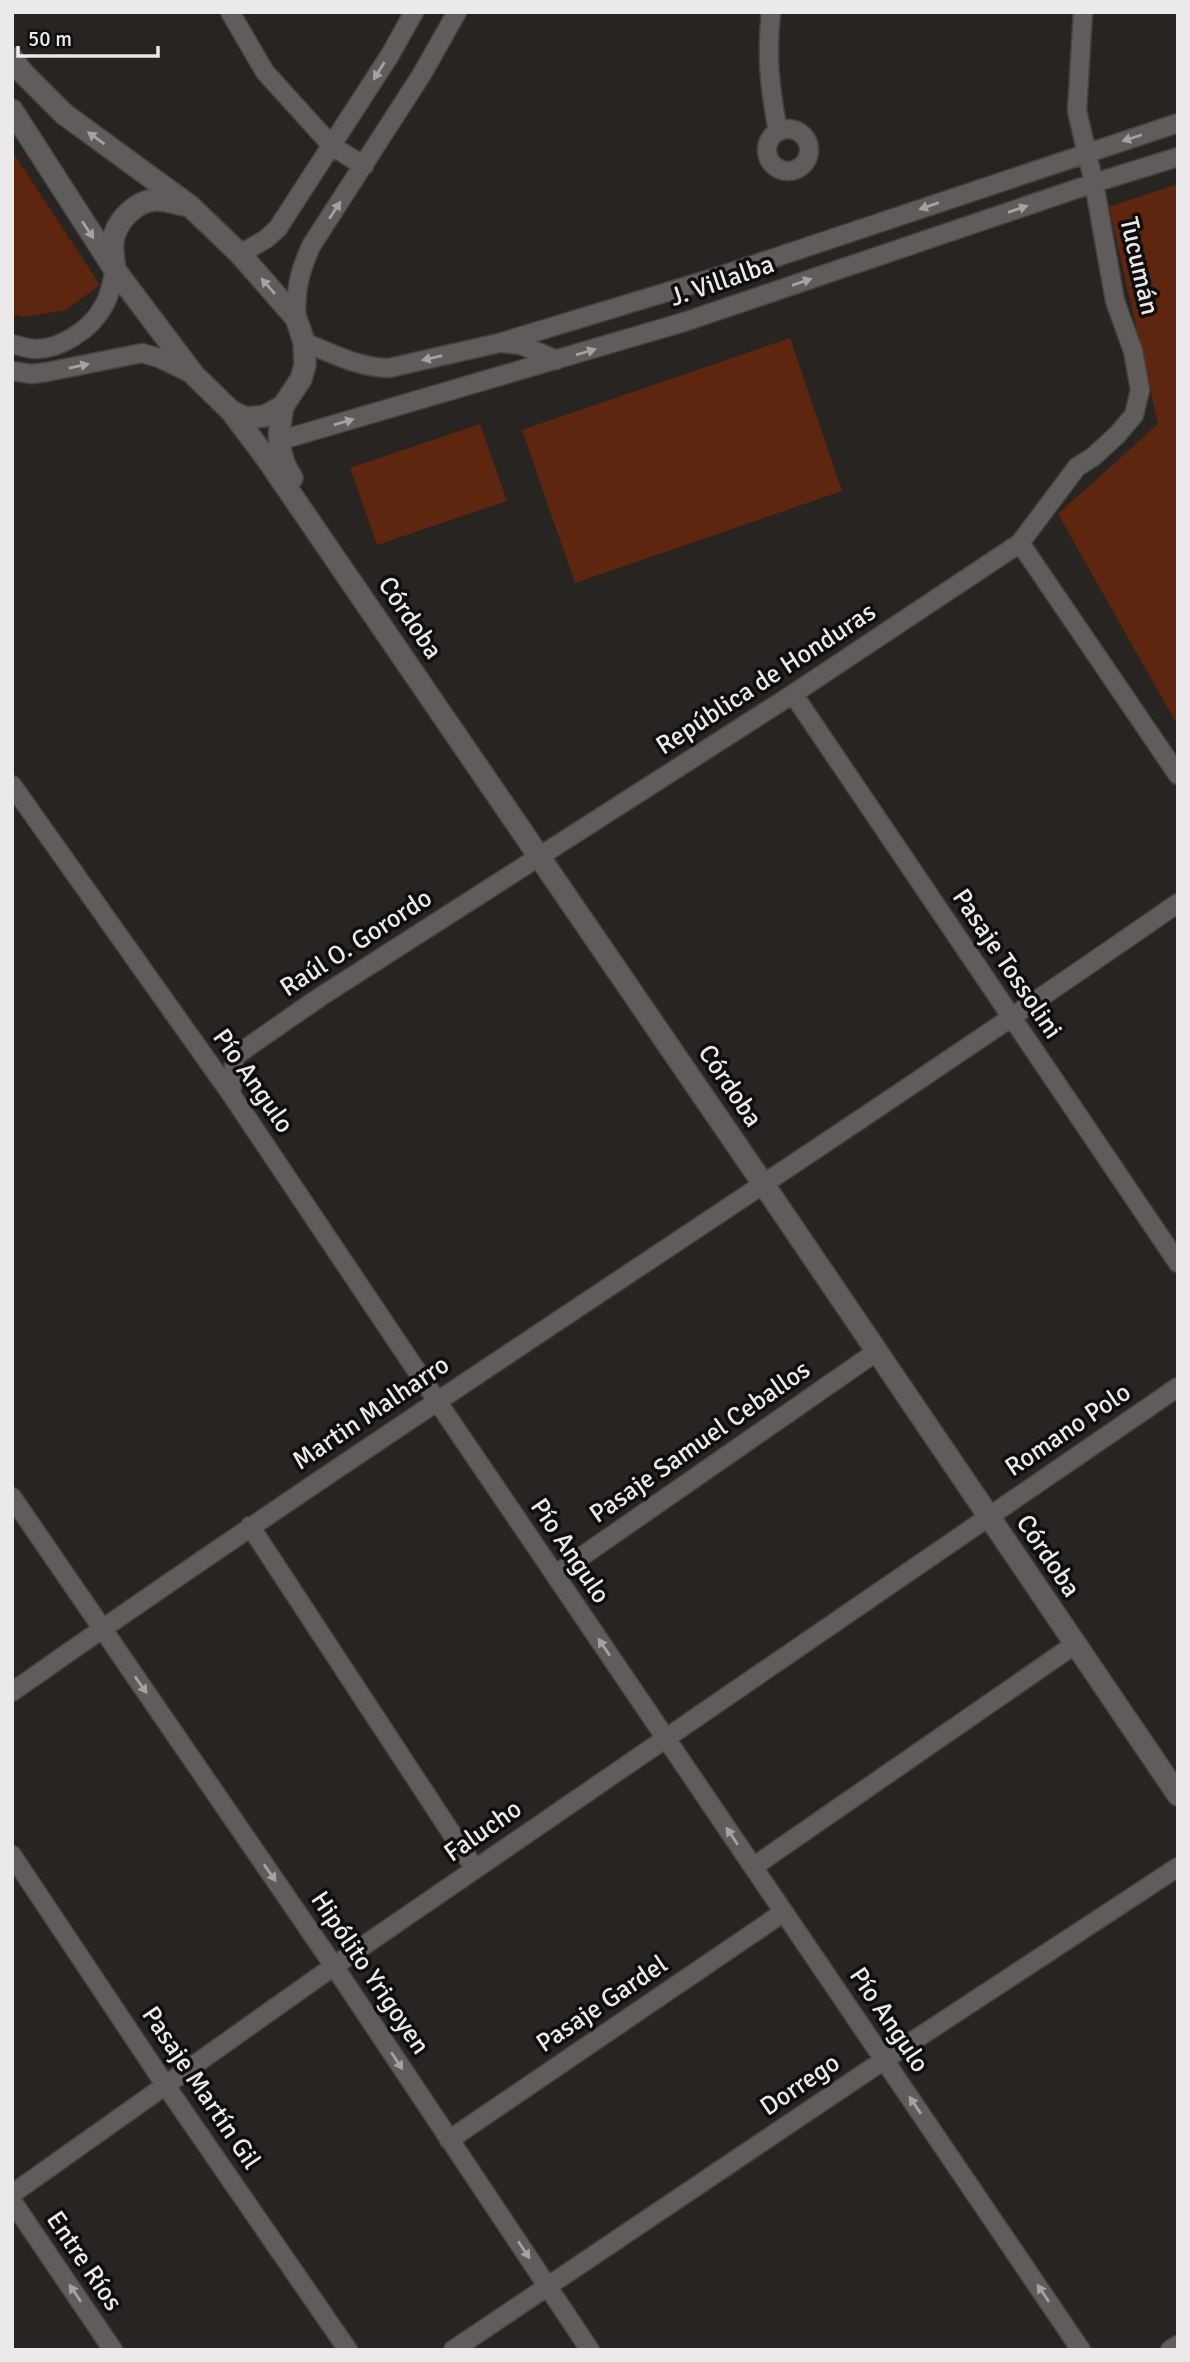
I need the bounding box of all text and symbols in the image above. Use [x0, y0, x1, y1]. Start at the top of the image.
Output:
scale bar [18, 14, 158, 58]
text: 50 m [28, 26, 72, 52]
one-way arrow [373, 62, 386, 81]
one-way arrow [87, 131, 105, 145]
one-way arrow [1122, 133, 1143, 144]
one-way arrow [328, 201, 342, 219]
one-way arrow [919, 201, 940, 212]
one-way arrow [1007, 203, 1028, 214]
street label: Tucumán [1112, 214, 1166, 318]
one-way arrow [81, 220, 94, 239]
street label: J. Villalba [666, 248, 778, 314]
one-way arrow [792, 276, 813, 287]
one-way arrow [260, 277, 276, 295]
one-way arrow [575, 346, 596, 356]
one-way arrow [421, 353, 443, 364]
one-way arrow [68, 360, 90, 371]
one-way arrow [333, 417, 354, 427]
street label: Córdoba [371, 571, 449, 665]
street label: República de Honduras [650, 596, 882, 762]
street label: Raúl O. Gorordo [274, 882, 438, 1004]
street label: Pasaje Tossolini [945, 883, 1069, 1045]
street label: Pío Angulo [205, 1023, 301, 1139]
street label: Córdoba [691, 1039, 769, 1133]
street label: Martin Malharro [287, 1349, 455, 1477]
street label: Pasaje Samuel Ceballos [584, 1354, 816, 1530]
street label: Romano Polo [999, 1376, 1137, 1484]
street label: Pío Angulo [523, 1492, 617, 1610]
street label: Córdoba [1009, 1509, 1087, 1603]
one-way arrow [598, 1638, 611, 1657]
one-way arrow [134, 1676, 148, 1694]
street label: Falucho [438, 1793, 528, 1869]
one-way arrow [725, 1827, 739, 1845]
one-way arrow [263, 1863, 276, 1882]
street label: Hipólito Yrigoyen [304, 1885, 436, 2061]
street label: Pasaje Gardel [530, 1948, 674, 2060]
street label: Pío Angulo [842, 1961, 936, 2079]
street label: Pasaje Martín Gil [135, 2000, 267, 2176]
street label: Dorrego [754, 2047, 846, 2123]
one-way arrow [391, 2051, 404, 2071]
one-way arrow [908, 2096, 922, 2114]
street label: Entre Ríos [39, 2205, 129, 2317]
one-way arrow [517, 2241, 531, 2259]
one-way arrow [68, 2283, 81, 2303]
one-way arrow [1036, 2283, 1049, 2303]

